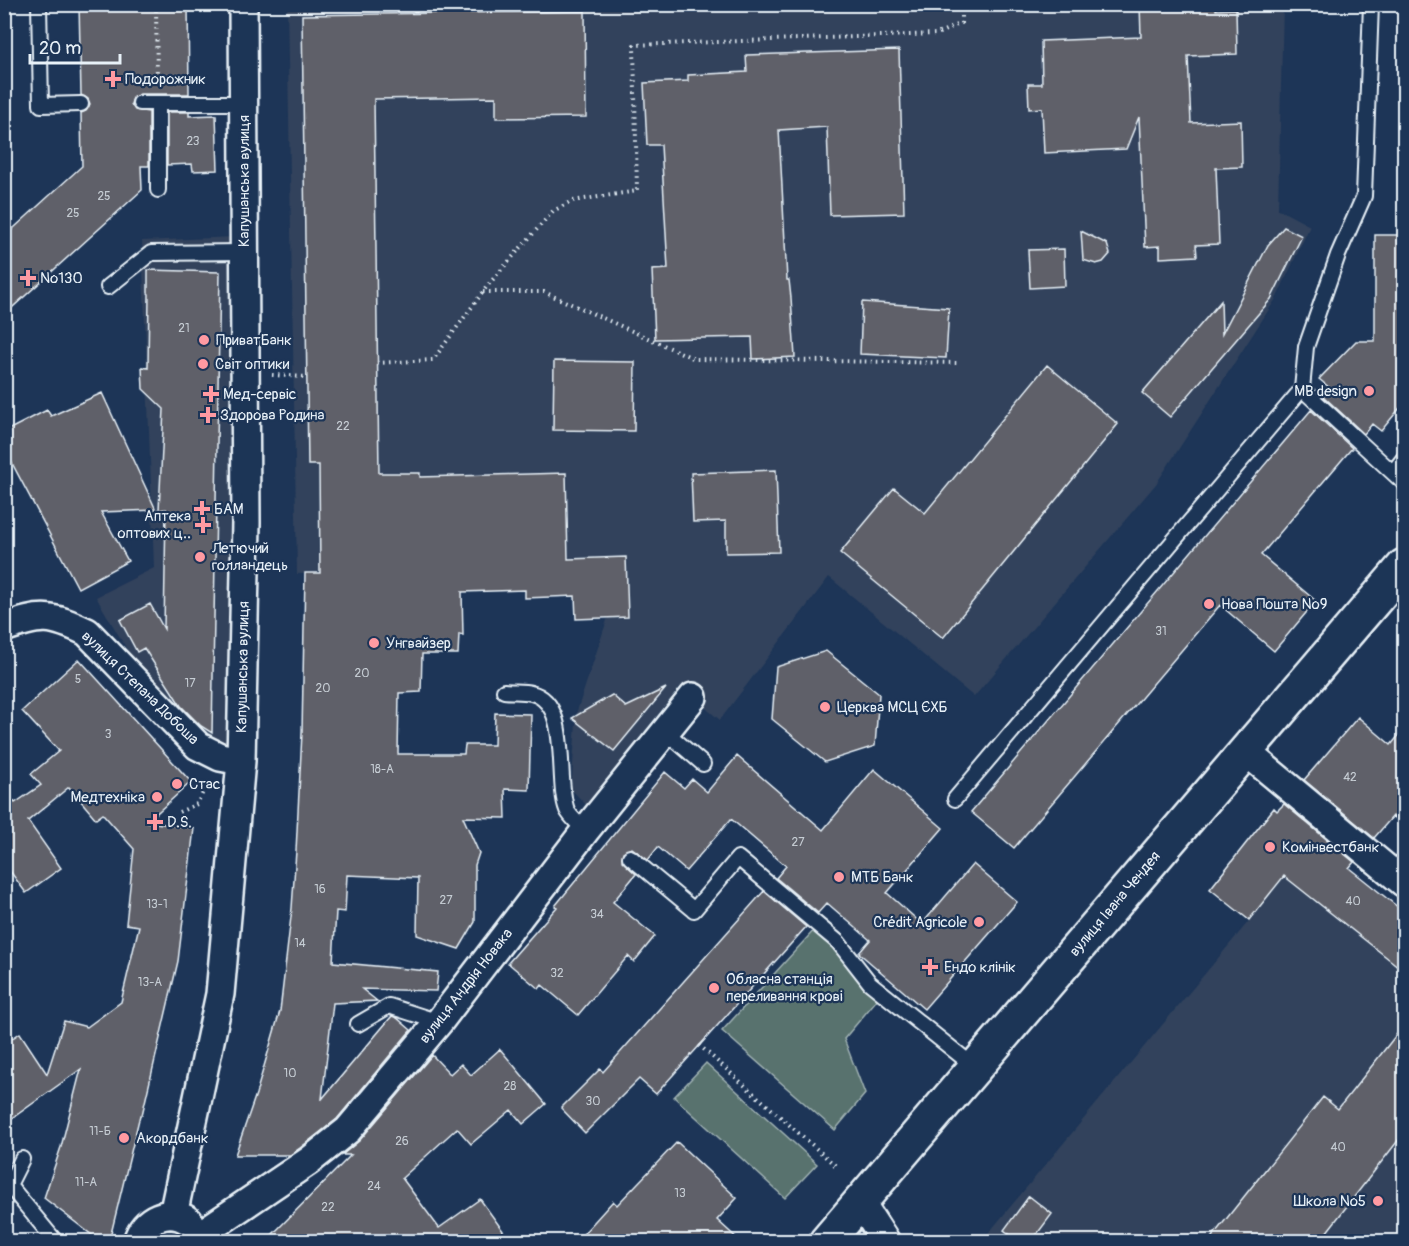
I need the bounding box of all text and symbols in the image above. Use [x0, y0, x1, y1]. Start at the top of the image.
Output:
scale bar [30, 27, 120, 65]
text: 20 m [39, 37, 81, 60]
place label: Подорожник [125, 70, 206, 89]
marker: Подорожник [106, 72, 120, 86]
street label: Капушанська вулиця [235, 115, 254, 247]
house number: 23 [186, 134, 200, 149]
house number: 25 [97, 189, 111, 204]
house number: 25 [66, 206, 80, 221]
place label: №130 [40, 269, 83, 288]
marker: №130 [21, 271, 35, 285]
house number: 21 [178, 321, 190, 336]
place label: ПриватБанк [216, 331, 292, 350]
marker: ПриватБанк [197, 333, 211, 347]
place label: Світ оптики [215, 355, 290, 374]
marker: Світ оптики [196, 357, 210, 371]
place label: MB design [1294, 382, 1357, 401]
marker: MB design [1362, 384, 1376, 398]
place label: Мед-сервіс [223, 385, 297, 404]
marker: Мед-сервіс [204, 387, 218, 401]
place label: Здорова Родина [220, 406, 324, 425]
marker: Здорова Родина [201, 408, 215, 422]
house number: 22 [336, 419, 350, 434]
place label: БАМ [214, 500, 244, 519]
marker: БАМ [195, 502, 209, 516]
place label: Аптека оптових ц‥ [117, 507, 191, 543]
marker: Аптека оптових ц‥ [196, 518, 210, 532]
place label: Летючий голландець [211, 539, 288, 575]
marker: Летючий голландець [193, 550, 207, 564]
place label: Нова Пошта №9 [1221, 595, 1328, 614]
marker: Нова Пошта №9 [1202, 597, 1216, 611]
street label: Капушанська вулиця [232, 601, 254, 733]
house number: 31 [1155, 624, 1167, 639]
street label: вулиця Степана Добоша [77, 627, 203, 749]
place label: Унгвайзер [386, 634, 451, 653]
marker: Унгвайзер [367, 636, 381, 650]
house number: 20 [355, 666, 369, 681]
house number: 5 [75, 672, 81, 687]
house number: 17 [184, 676, 196, 691]
house number: 20 [316, 681, 330, 696]
place label: Церква МСЦ ЄХБ [837, 698, 948, 717]
marker: Церква МСЦ ЄХБ [818, 700, 832, 714]
house number: 3 [105, 727, 112, 742]
house number: 18-А [370, 762, 394, 777]
house number: 42 [1343, 770, 1357, 785]
place label: Стас [189, 775, 221, 794]
marker: Стас [170, 777, 184, 791]
place label: Медтехніка [71, 788, 145, 807]
marker: Медтехніка [150, 790, 164, 804]
place label: D.S. [167, 813, 192, 832]
marker: D.S. [148, 815, 162, 829]
house number: 27 [791, 835, 805, 850]
place label: Комінвестбанк [1282, 838, 1379, 857]
marker: Комінвестбанк [1263, 840, 1277, 854]
street label: вулиця Івана Чендея [1065, 847, 1165, 961]
place label: МТБ Банк [851, 868, 914, 887]
marker: МТБ Банк [832, 870, 846, 884]
house number: 16 [314, 882, 326, 897]
house number: 27 [439, 893, 453, 908]
house number: 40 [1345, 894, 1361, 909]
house number: 13-1 [146, 897, 168, 912]
house number: 34 [590, 907, 604, 922]
place label: Crédit Agricole [873, 913, 968, 932]
marker: Crédit Agricole [972, 915, 986, 929]
street label: вулиця Андрія Новака [415, 925, 517, 1047]
house number: 14 [294, 936, 306, 951]
marker: Ендо клінік [921, 958, 939, 976]
place label: Ендо клінік [944, 958, 1016, 977]
house number: 32 [550, 966, 564, 981]
place label: Обласна станція переливання крові [726, 970, 843, 1006]
house number: 13-А [138, 975, 162, 990]
marker: Обласна станція переливання крові [707, 981, 721, 995]
house number: 10 [284, 1066, 296, 1081]
house number: 28 [504, 1079, 516, 1094]
house number: 30 [586, 1094, 600, 1109]
house number: 11-Б [89, 1124, 111, 1139]
place label: Акордбанк [136, 1129, 209, 1148]
marker: Акордбанк [117, 1131, 131, 1145]
house number: 26 [395, 1134, 409, 1149]
house number: 40 [1330, 1140, 1346, 1155]
house number: 11-А [75, 1175, 97, 1190]
house number: 24 [367, 1179, 381, 1194]
house number: 13 [674, 1186, 686, 1201]
place label: Школа №5 [1293, 1192, 1366, 1211]
marker: Школа №5 [1371, 1194, 1385, 1208]
house number: 22 [321, 1200, 335, 1215]

